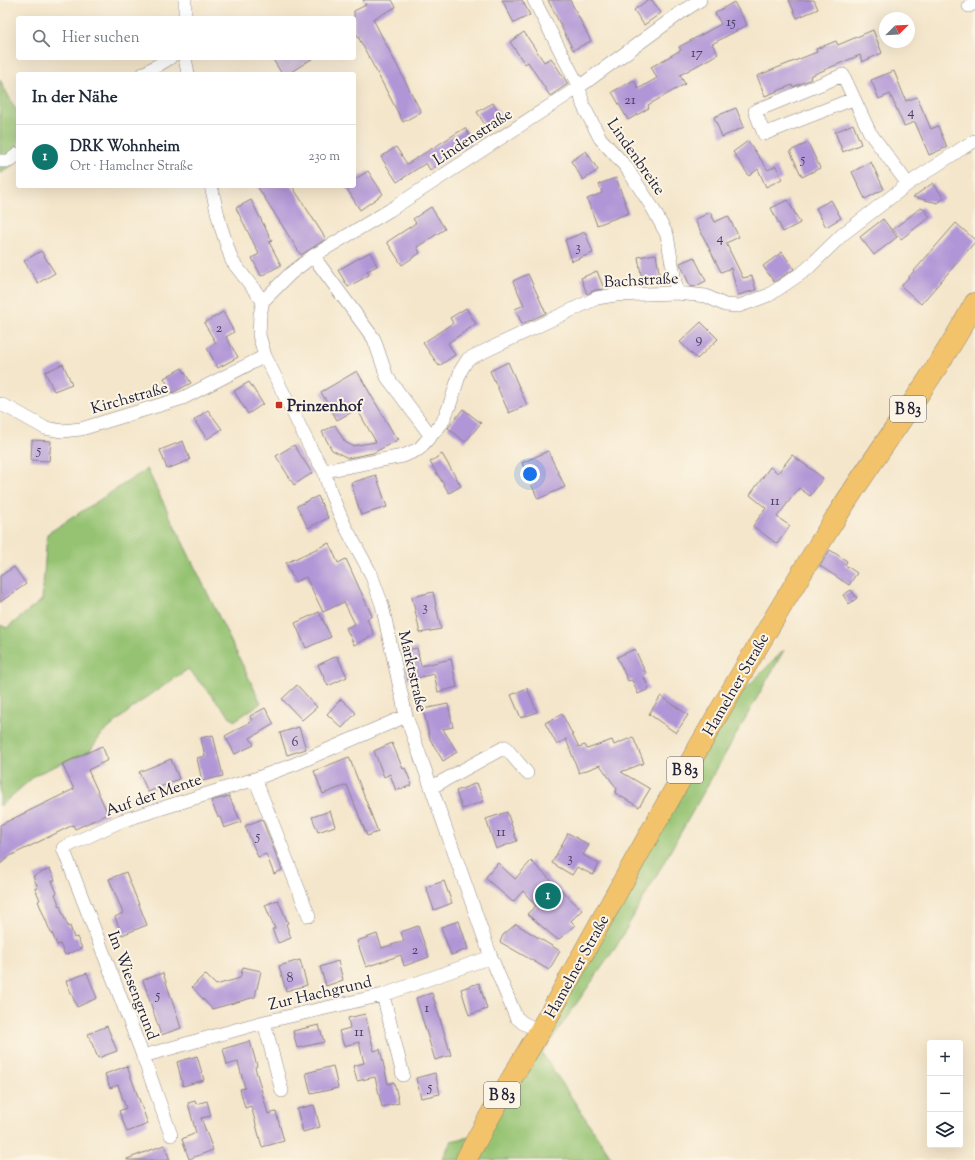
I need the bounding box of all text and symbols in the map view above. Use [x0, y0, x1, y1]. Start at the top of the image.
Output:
north arrow [879, 12, 915, 48]
house number: 15 [726, 13, 736, 33]
search box [16, 16, 356, 60]
icon: search [30, 27, 52, 49]
text: Hier suchen [62, 28, 140, 49]
house number: 17 [691, 44, 703, 64]
text: In der Nähe [32, 86, 118, 110]
house number: 21 [624, 91, 636, 111]
house number: 4 [907, 103, 915, 123]
street label: Lindenstraße [429, 104, 517, 172]
street label: Lindenbreite [600, 114, 670, 200]
text: DRK Wohnheim [70, 137, 180, 158]
text: 1 [43, 148, 47, 166]
text: 230 m [308, 148, 340, 166]
house number: 5 [800, 150, 806, 170]
text: Ort · Hamelner Straße [70, 158, 193, 176]
house number: 4 [716, 229, 724, 249]
house number: 3 [575, 238, 581, 258]
street label: Bachstraße [603, 268, 679, 295]
house number: 2 [216, 319, 223, 339]
house number: 9 [696, 330, 703, 350]
street label: Kirchstraße [88, 377, 171, 421]
place label: Prinzenhof [287, 396, 364, 419]
road number: B 83 [890, 396, 926, 422]
marker: Prinzenhof [274, 400, 284, 410]
house number: 5 [36, 441, 42, 461]
your location [520, 464, 540, 484]
house number: 11 [770, 492, 780, 512]
house number: 3 [422, 598, 428, 618]
street label: Marktstraße [391, 629, 432, 715]
street label: Hamelner Straße [698, 630, 776, 741]
house number: 6 [292, 733, 299, 753]
road number: B 83 [667, 757, 703, 783]
street label: Auf der Mente [103, 769, 205, 824]
house number: 11 [496, 823, 506, 843]
house number: 5 [255, 827, 261, 847]
house number: 3 [567, 849, 573, 869]
pin: 1 [535, 881, 561, 911]
street label: Hamelner Straße [540, 911, 616, 1023]
street label: Im Wiesengrund [100, 928, 163, 1044]
house number: 2 [412, 941, 419, 961]
house number: 8 [287, 969, 294, 989]
street label: Zur Hachgrund [267, 971, 374, 1017]
house number: 5 [155, 986, 161, 1006]
house number: 1 [425, 999, 430, 1019]
house number: 11 [354, 1023, 364, 1043]
map controls [927, 1040, 963, 1148]
button: + [927, 1040, 963, 1076]
button: − [927, 1076, 963, 1112]
house number: 5 [427, 1078, 433, 1098]
road number: B 83 [484, 1082, 520, 1108]
button: layers [927, 1112, 963, 1148]

